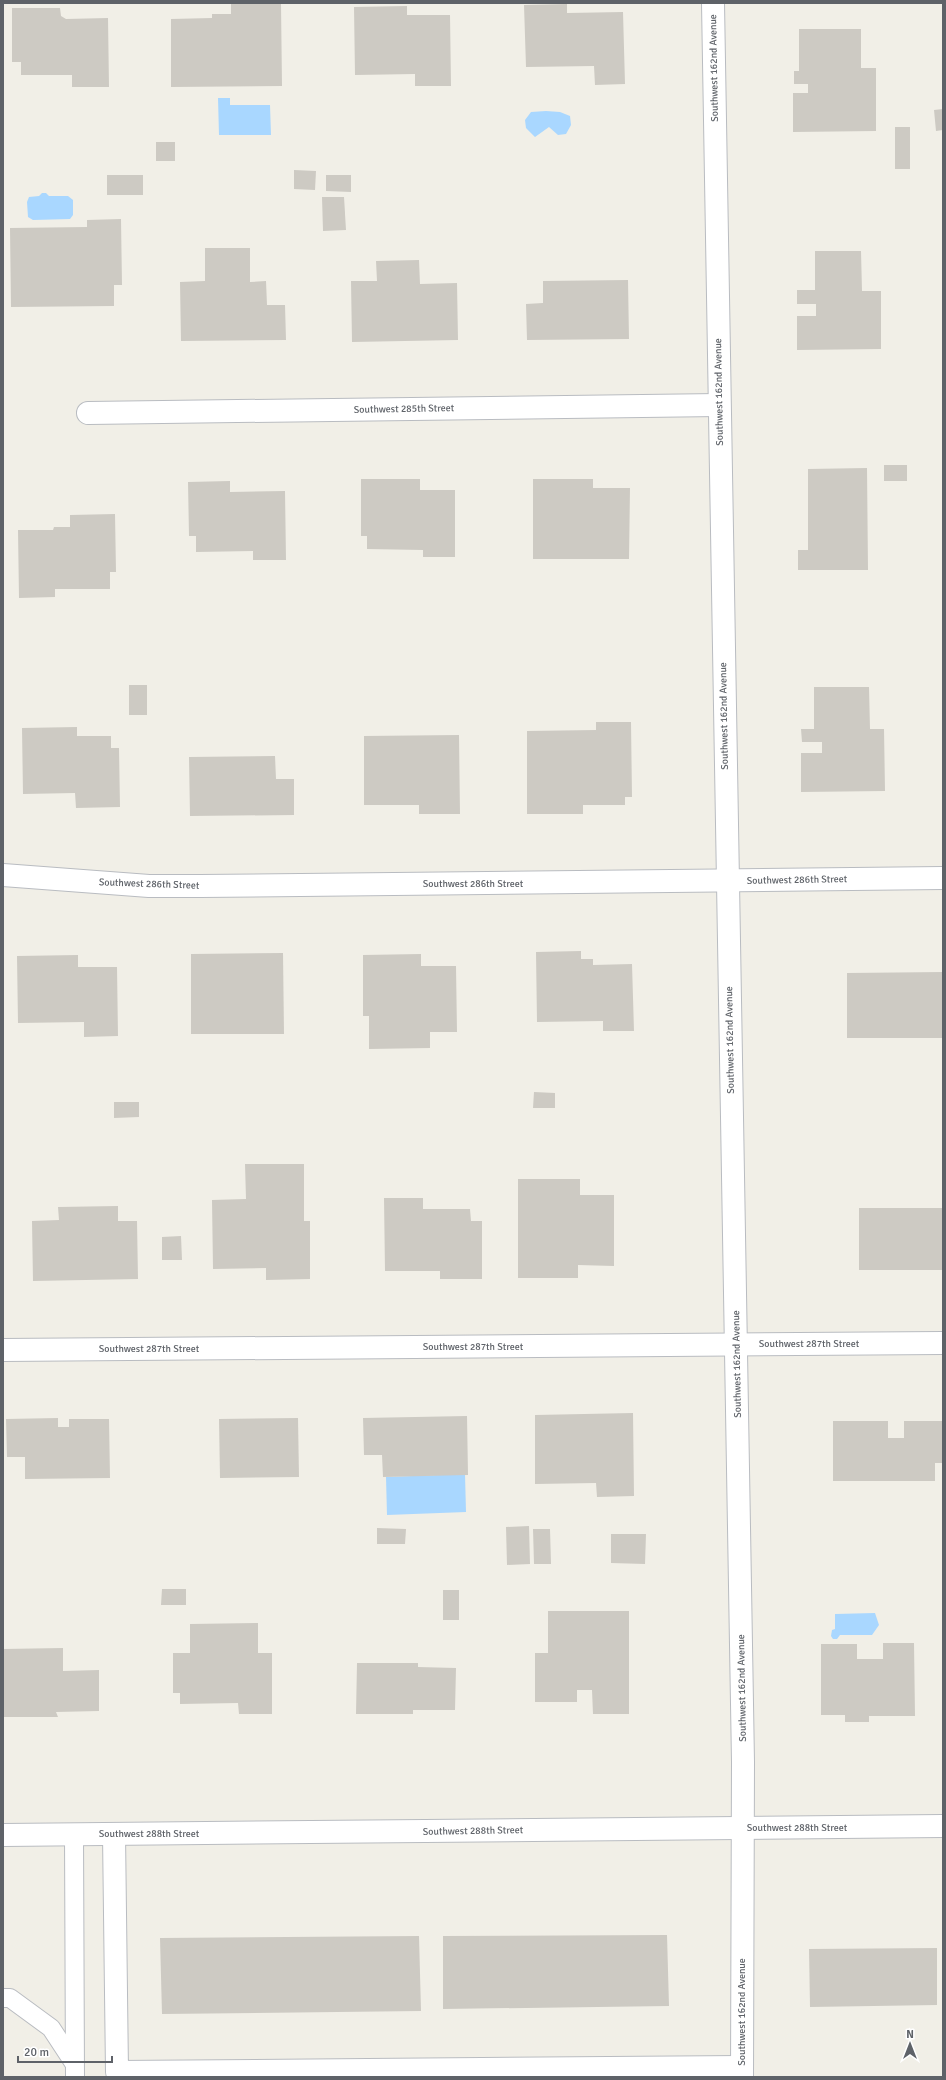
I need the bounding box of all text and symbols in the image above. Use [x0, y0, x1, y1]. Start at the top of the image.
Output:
street label: Southwest 162nd Avenue [707, 14, 721, 122]
street label: Southwest 162nd Avenue [712, 338, 726, 446]
street label: Southwest 285th Street [354, 402, 455, 416]
street label: Southwest 162nd Avenue [717, 662, 731, 770]
street label: Southwest 286th Street [747, 873, 848, 887]
street label: Southwest 286th Street [99, 876, 200, 892]
street label: Southwest 286th Street [423, 878, 524, 890]
street label: Southwest 162nd Avenue [723, 986, 737, 1094]
street label: Southwest 162nd Avenue [730, 1310, 744, 1418]
street label: Southwest 287th Street [759, 1338, 860, 1350]
street label: Southwest 287th Street [423, 1341, 524, 1353]
street label: Southwest 287th Street [99, 1343, 200, 1355]
street label: Southwest 162nd Avenue [735, 1634, 749, 1742]
street label: Southwest 288th Street [747, 1822, 848, 1834]
street label: Southwest 288th Street [423, 1824, 524, 1838]
street label: Southwest 288th Street [99, 1828, 200, 1840]
street label: Southwest 162nd Avenue [736, 1958, 748, 2066]
north arrow [890, 2024, 930, 2064]
text: N [906, 2028, 914, 2041]
scale bar [18, 2038, 112, 2064]
text: 20 m [24, 2045, 49, 2060]

